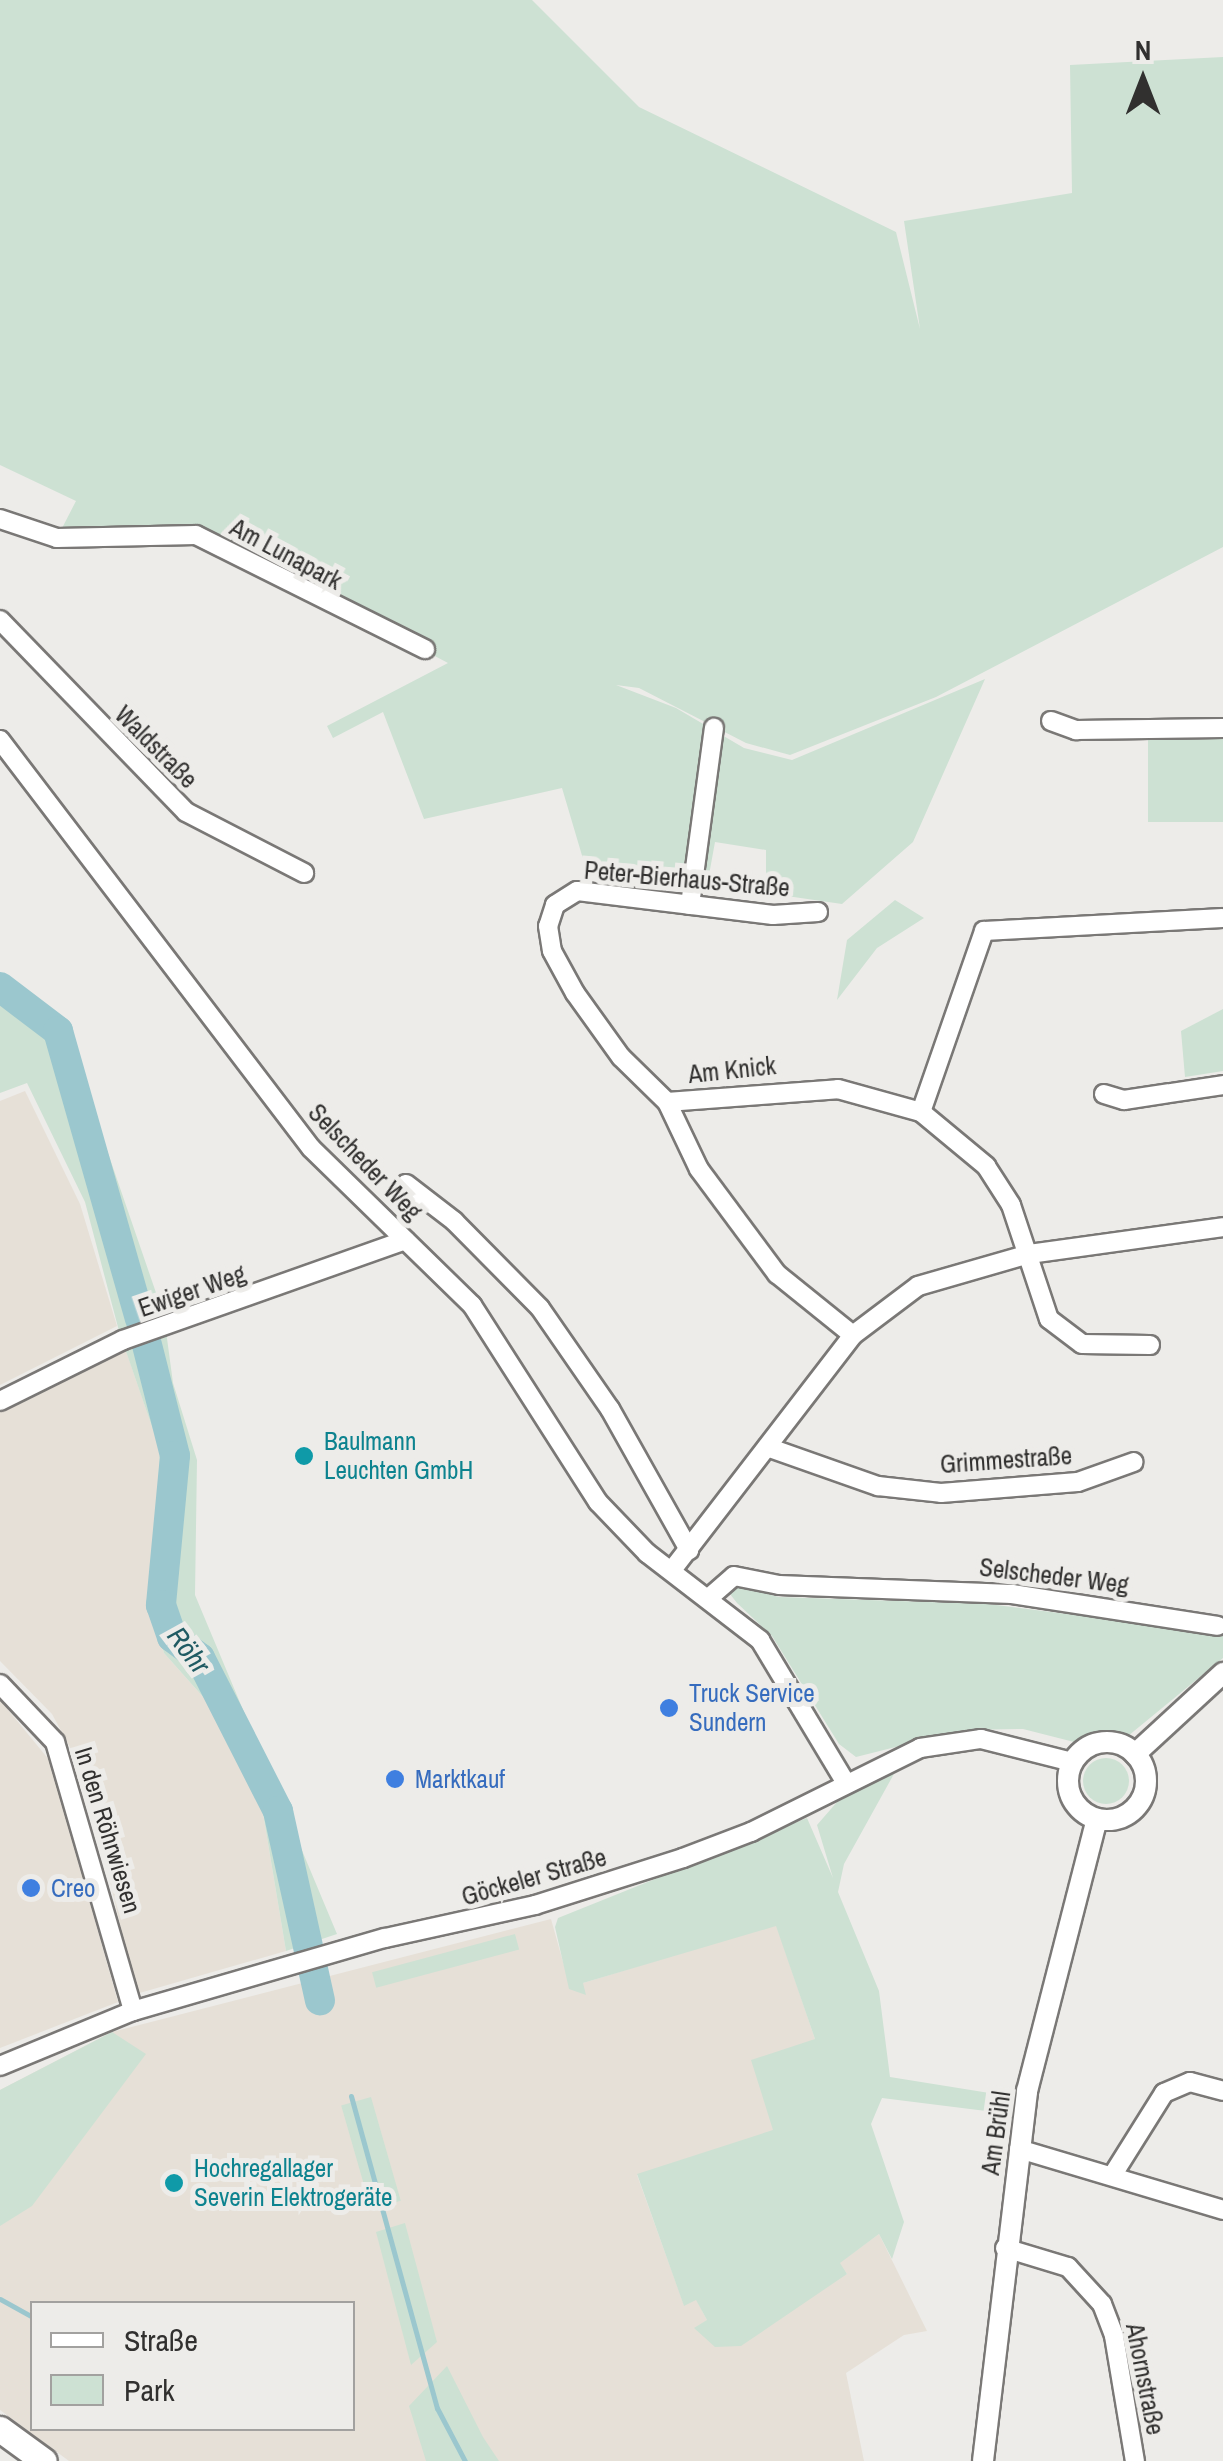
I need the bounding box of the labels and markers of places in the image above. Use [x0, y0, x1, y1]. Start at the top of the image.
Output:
place label: Baulmann Leuchten GmbH [324, 1427, 473, 1486]
marker: Baulmann Leuchten GmbH [293, 1445, 315, 1467]
place label: Truck Service Sundern [689, 1679, 815, 1738]
marker: Truck Service Sundern [658, 1697, 680, 1719]
place label: Marktkauf [415, 1764, 505, 1794]
marker: Marktkauf [384, 1768, 406, 1790]
place label: Creo [51, 1873, 95, 1903]
marker: Creo [20, 1877, 42, 1899]
place label: Hochregallager Severin Elektrogeräte [194, 2154, 392, 2213]
marker: Hochregallager Severin Elektrogeräte [163, 2172, 185, 2194]

